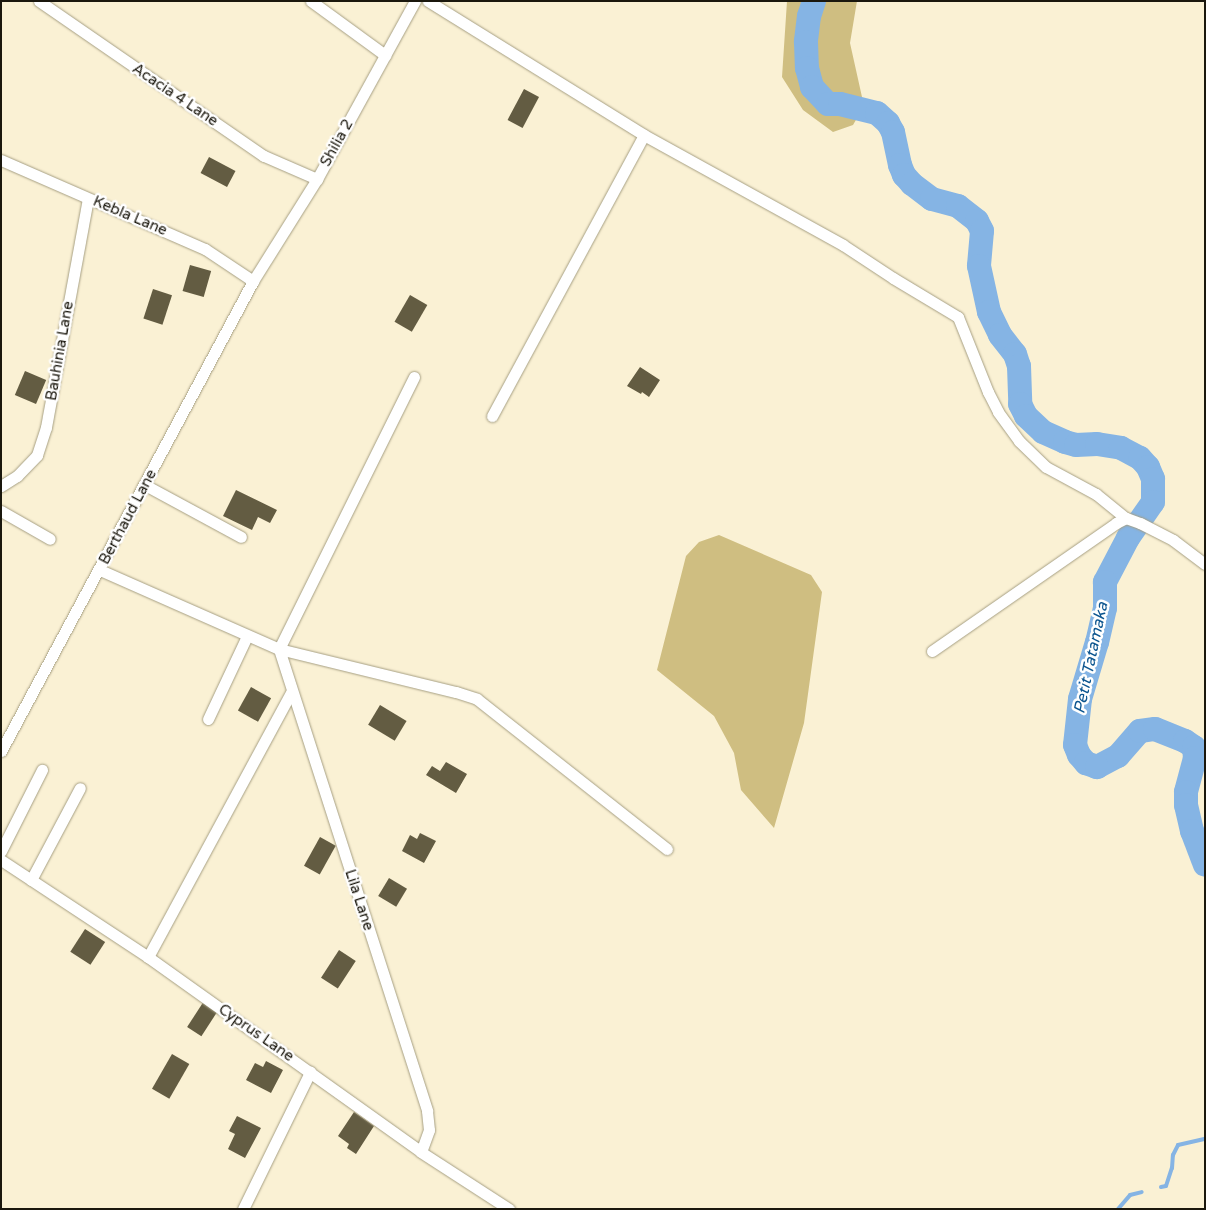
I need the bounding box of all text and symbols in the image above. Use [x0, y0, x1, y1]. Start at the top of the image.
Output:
street label: Acacia 4 Lane [129, 60, 221, 130]
street label: Shilia 2 [317, 116, 357, 170]
street label: Kebla Lane [90, 192, 170, 240]
street label: Bauhinia Lane [42, 300, 78, 402]
street label: Berthaud Lane [95, 466, 161, 568]
water label: Petit Tatamaka [1070, 600, 1112, 716]
street label: Lila Lane [341, 867, 377, 933]
street label: Cyprus Lane [215, 1000, 297, 1066]

